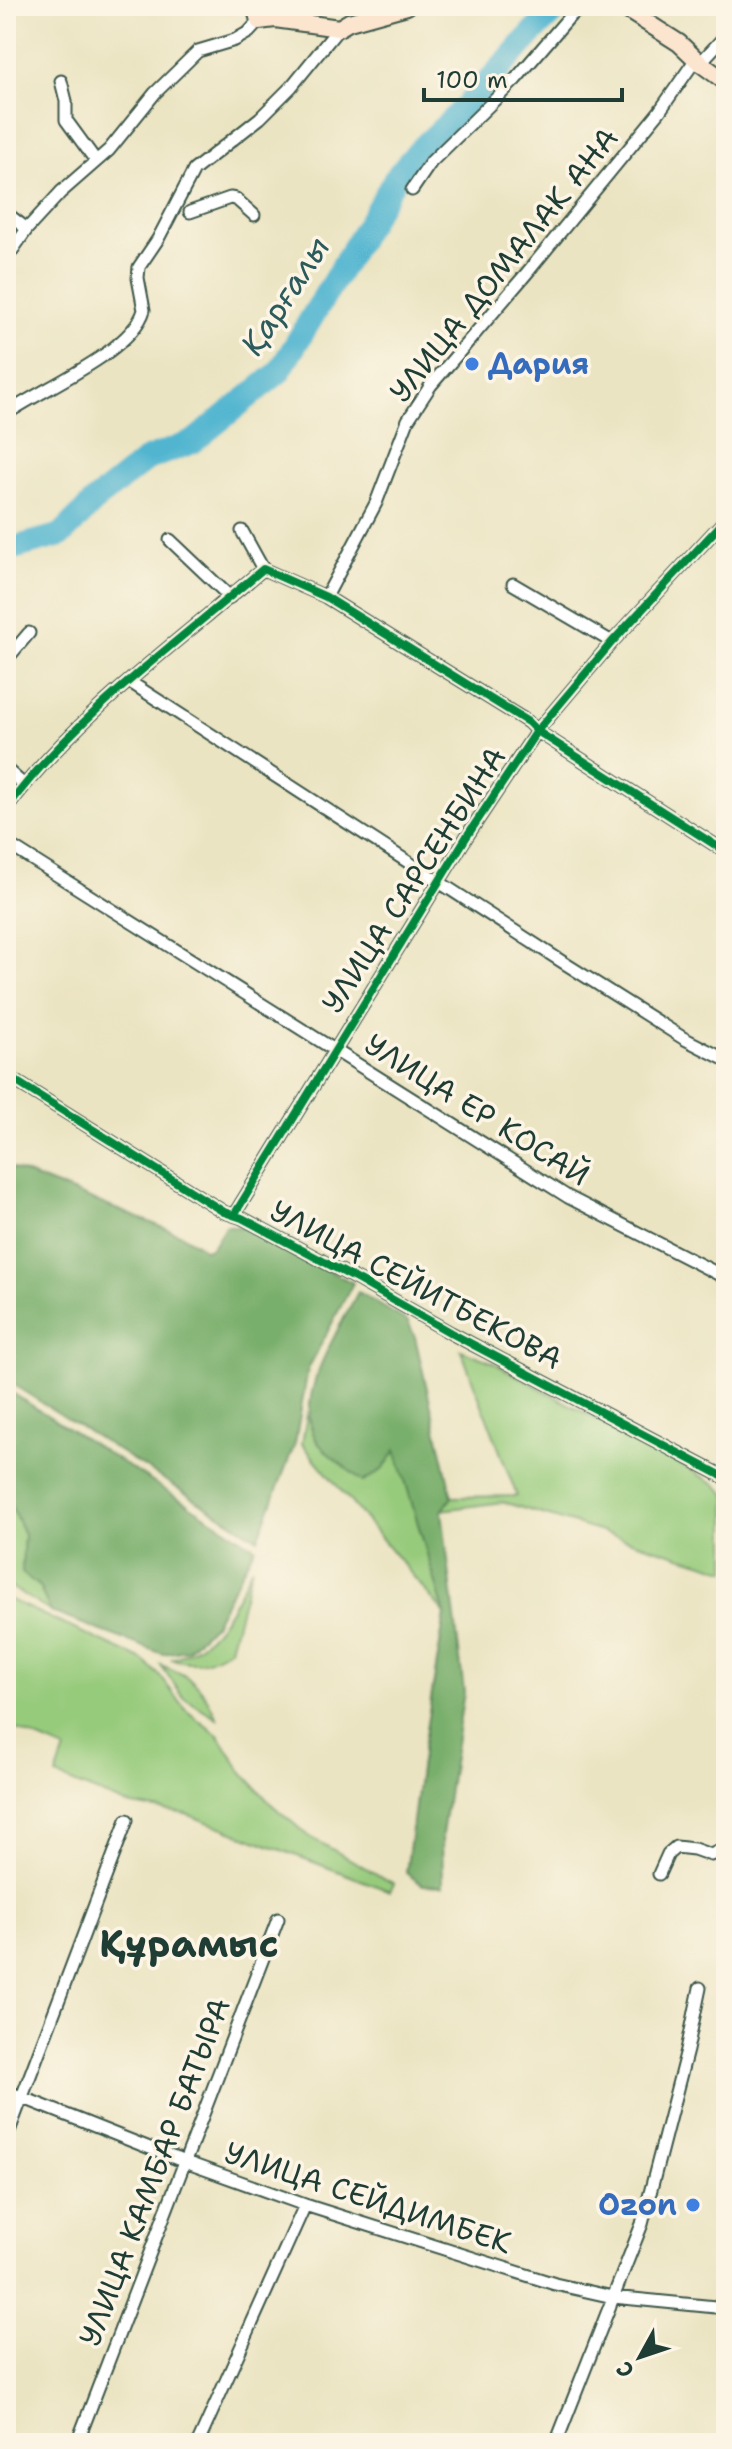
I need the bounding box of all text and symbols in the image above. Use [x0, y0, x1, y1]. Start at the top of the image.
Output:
scale bar [424, 52, 622, 102]
text: 100 m [436, 64, 508, 96]
street label: УЛИЦА ДОМАЛАК АНА [380, 119, 627, 411]
water label: Қарғалы [230, 228, 339, 363]
place label: Дария [488, 343, 589, 384]
marker: Дария [463, 355, 481, 373]
street label: УЛИЦА САРСЕНБИНА [312, 738, 515, 1021]
street label: УЛИЦА ЕР КОСАЙ [357, 1024, 598, 1195]
street label: УЛИЦА СЕЙИТБЕКОВА [263, 1190, 569, 1379]
district label: Құрамыс [99, 1918, 279, 1969]
street label: УЛИЦА КАМБАР БАТЫРА [69, 1992, 240, 2352]
street label: УЛИЦА СЕЙДИМБЕК [219, 2132, 517, 2263]
place label: Ozon [598, 2184, 677, 2225]
marker: Ozon [684, 2196, 702, 2214]
north arrow [600, 2317, 680, 2397]
text: С [610, 2355, 641, 2384]

